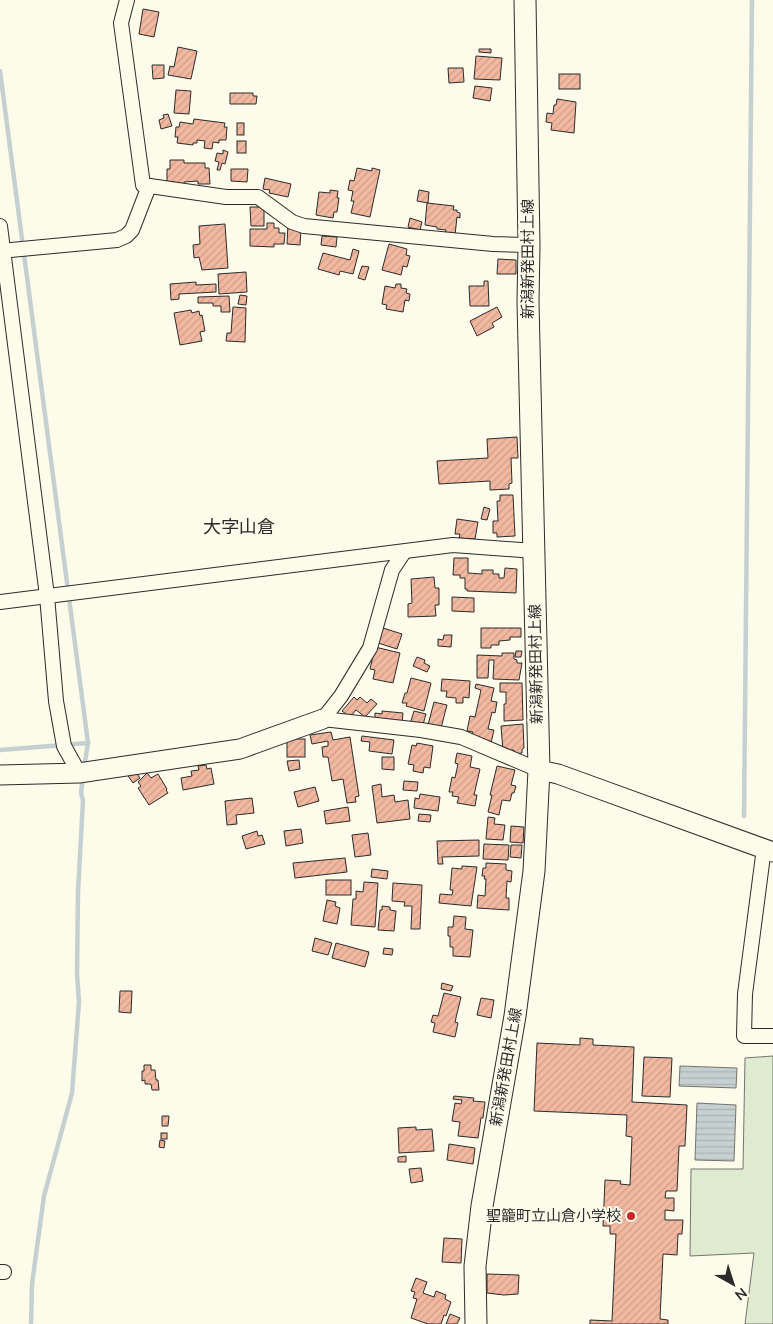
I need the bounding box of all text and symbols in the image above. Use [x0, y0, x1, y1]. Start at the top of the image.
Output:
street label: 新潟新発田村上線 [518, 199, 538, 319]
district label: 大字山倉 [203, 515, 275, 539]
street label: 新潟新発田村上線 [525, 604, 547, 724]
street label: 新潟新発田村上線 [486, 1006, 526, 1128]
place label: 聖籠町立山倉小学校 [486, 1206, 621, 1226]
marker: 聖籠町立山倉小学校 [625, 1210, 637, 1222]
north arrow [708, 1259, 758, 1309]
text: N [731, 1283, 751, 1304]

